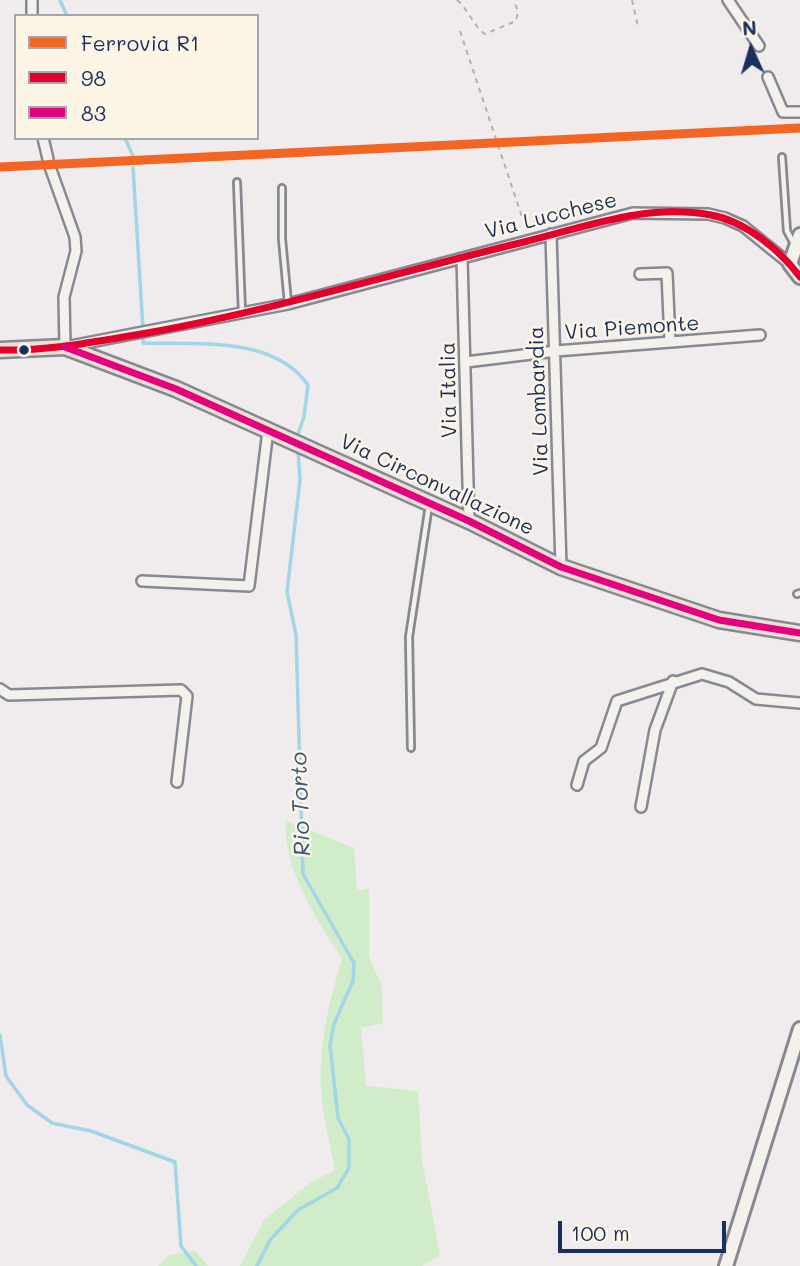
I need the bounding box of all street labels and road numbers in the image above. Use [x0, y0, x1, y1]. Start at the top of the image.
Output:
street label: Via Lucchese [482, 187, 620, 245]
street label: Via Piemonte [564, 311, 700, 345]
street label: Via Lombardia [524, 326, 554, 476]
street label: Via Italia [436, 342, 462, 438]
street label: Via Circonvallazione [336, 429, 538, 541]

